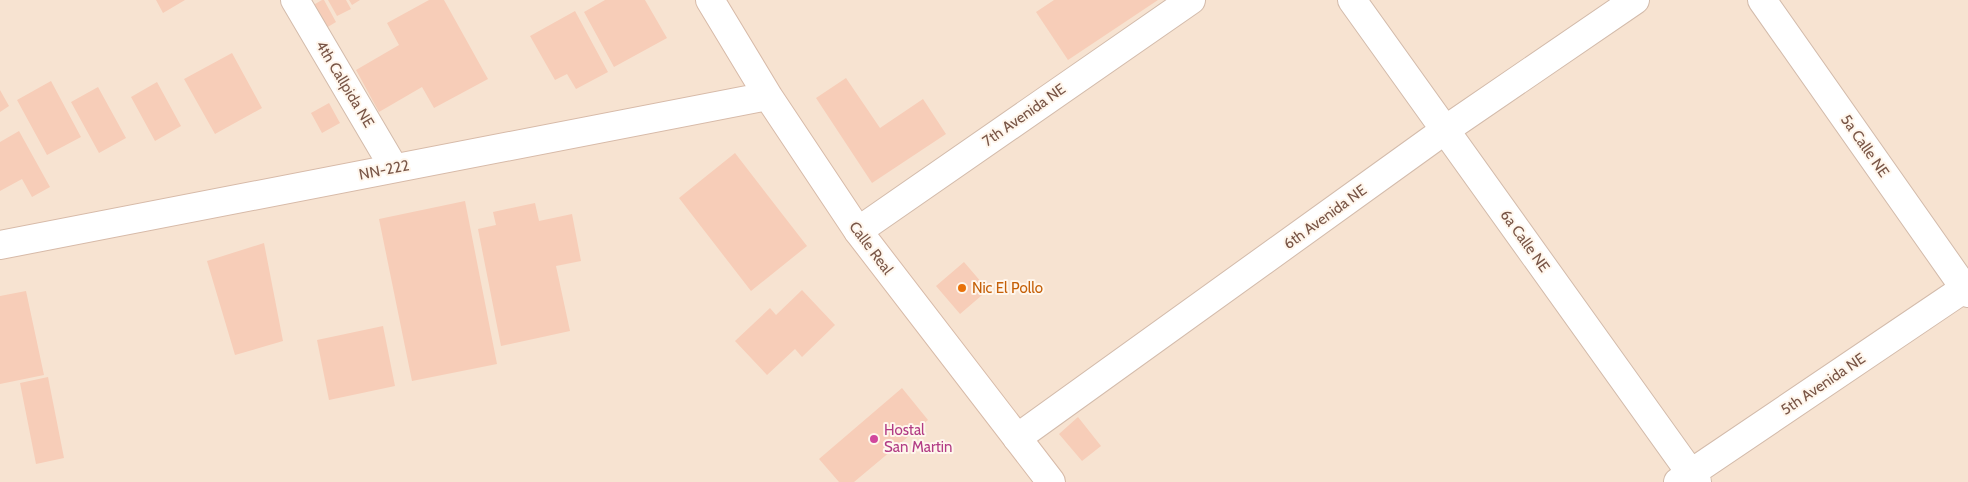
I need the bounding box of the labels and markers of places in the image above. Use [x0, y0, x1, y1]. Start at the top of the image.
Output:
place label: Nic El Pollo [972, 279, 1043, 297]
marker: Nic El Pollo [956, 282, 968, 294]
place label: Hostal San Martin [884, 421, 952, 456]
marker: Hostal San Martin [868, 433, 880, 445]

